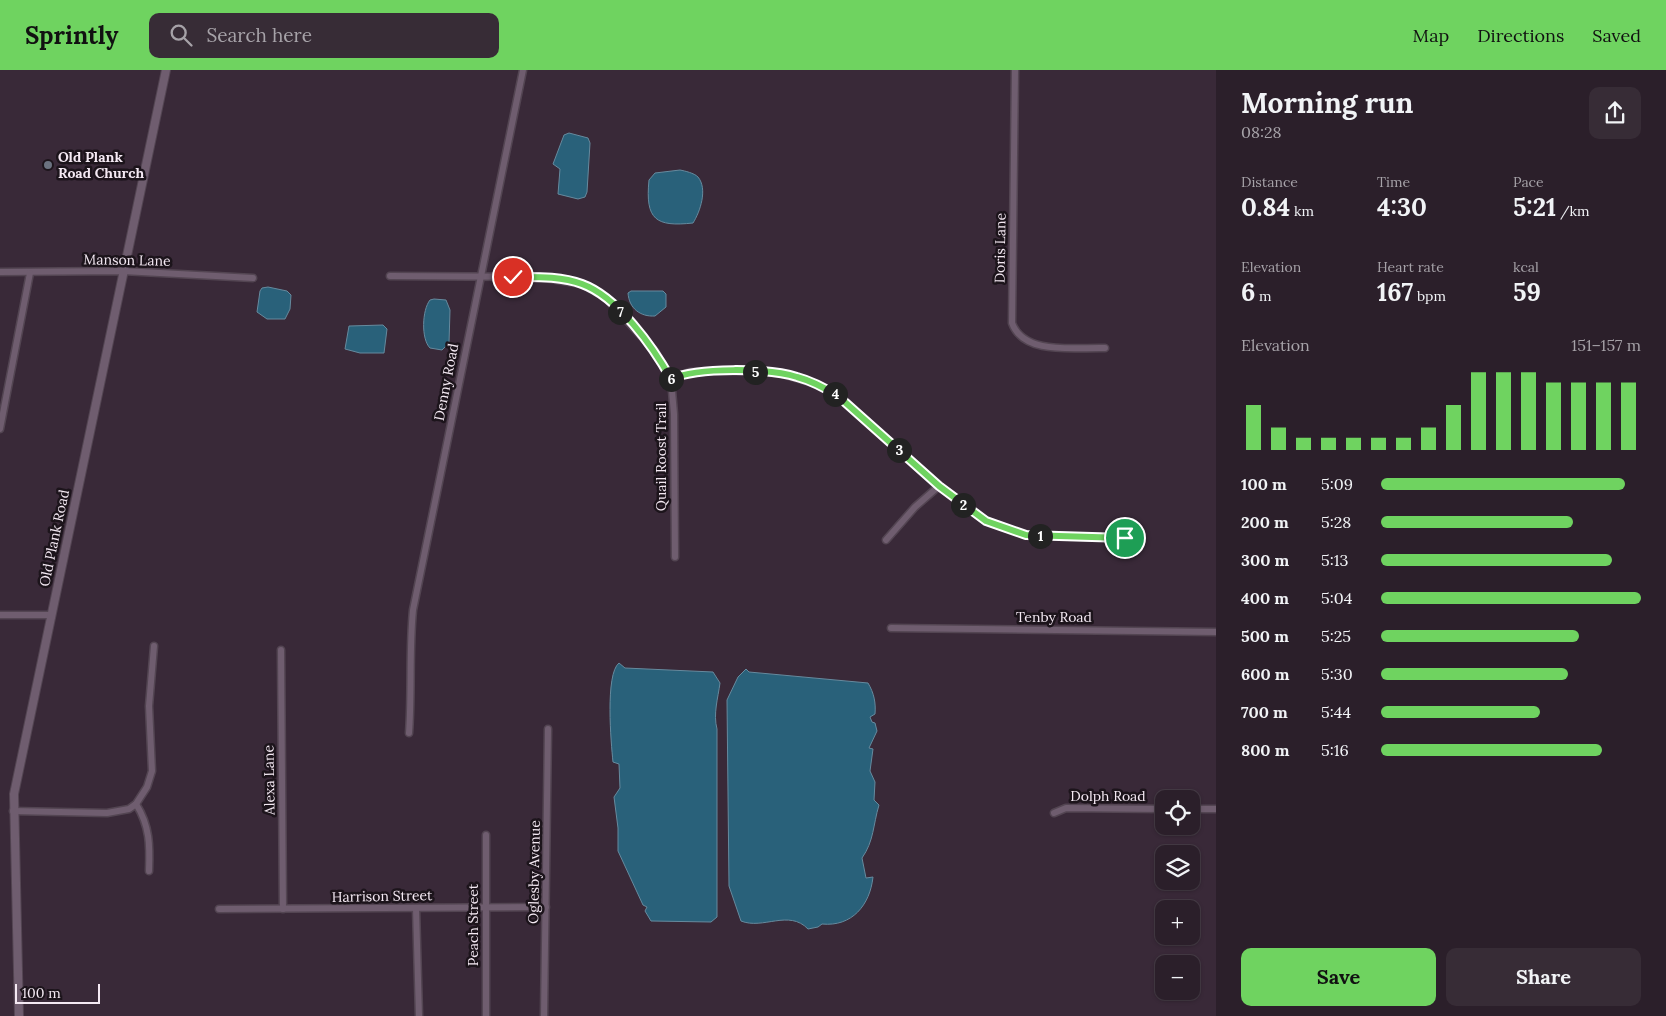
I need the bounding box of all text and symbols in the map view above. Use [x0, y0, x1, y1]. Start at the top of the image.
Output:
search box [149, 13, 499, 58]
text: Sprintly [25, 20, 119, 51]
icon: search [167, 21, 195, 49]
text: Search here [207, 23, 312, 47]
text: Map [1413, 24, 1449, 47]
text: Directions [1477, 24, 1564, 47]
text: Saved [1592, 24, 1641, 47]
text: Morning run [1241, 85, 1413, 121]
button: share [1589, 87, 1641, 139]
text: 08:28 [1241, 122, 1282, 142]
place label: Old Plank Road Church [58, 148, 144, 182]
marker: Old Plank Road Church [42, 159, 54, 171]
text: Distance [1241, 173, 1298, 191]
text: Time [1377, 173, 1410, 191]
text: Pace [1513, 173, 1544, 191]
text: 0.84 [1241, 191, 1290, 223]
text: 4:30 [1377, 191, 1427, 223]
text: 5:21 [1513, 191, 1556, 223]
text: km [1290, 202, 1314, 220]
text: /km [1556, 202, 1590, 220]
street label: Doris Lane [990, 212, 1010, 283]
street label: Manson Lane [83, 250, 171, 270]
pin [492, 256, 534, 298]
text: Elevation [1241, 258, 1301, 276]
text: Heart rate [1377, 258, 1444, 276]
text: kcal [1513, 258, 1539, 276]
icon: check [499, 263, 527, 291]
text: 6 [1241, 276, 1255, 308]
text: 167 [1377, 276, 1413, 308]
text: 59 [1513, 276, 1541, 308]
text: m [1255, 287, 1272, 305]
text: bpm [1413, 287, 1446, 305]
pin: 7 [608, 300, 632, 324]
text: 7 [617, 303, 624, 321]
text: Elevation [1241, 335, 1310, 355]
text: 151–157 m [1571, 335, 1641, 355]
street label: Denny Road [430, 342, 462, 422]
pin: 5 [742, 360, 768, 384]
text: 5 [752, 363, 759, 381]
pin: 6 [658, 366, 684, 392]
text: 6 [667, 370, 676, 388]
pin: 4 [822, 382, 848, 406]
text: 4 [832, 385, 839, 403]
street label: Quail Roost Trail [652, 403, 670, 511]
pin: 3 [886, 438, 912, 462]
text: 3 [896, 441, 903, 459]
text: 100 m [1241, 474, 1287, 494]
text: 5:09 [1321, 474, 1353, 494]
street label: Old Plank Road [35, 488, 73, 588]
pin: 2 [950, 492, 976, 518]
text: 2 [960, 496, 967, 514]
text: 200 m [1241, 512, 1289, 532]
text: 5:28 [1321, 512, 1351, 532]
pin [1104, 517, 1146, 559]
pin: 1 [1028, 524, 1052, 548]
icon: arrive [1111, 524, 1139, 552]
text: 1 [1038, 527, 1043, 545]
text: 300 m [1241, 550, 1289, 570]
text: 5:13 [1321, 550, 1348, 570]
text: 400 m [1241, 588, 1289, 608]
text: 5:04 [1321, 588, 1352, 608]
street label: Tenby Road [1016, 608, 1092, 626]
text: 500 m [1241, 626, 1289, 646]
text: 5:25 [1321, 626, 1351, 646]
text: 600 m [1241, 664, 1289, 684]
text: 5:30 [1321, 664, 1353, 684]
text: 700 m [1241, 702, 1288, 722]
text: 5:44 [1321, 702, 1351, 722]
text: 800 m [1241, 740, 1289, 760]
text: 5:16 [1321, 740, 1349, 760]
street label: Alexa Lane [259, 744, 279, 816]
street label: Dolph Road [1070, 787, 1146, 805]
map controls [1155, 790, 1200, 1000]
button: locate [1155, 790, 1200, 835]
street label: Oglesby Avenue [524, 820, 544, 924]
button: layers [1155, 845, 1200, 890]
street label: Peach Street [464, 883, 482, 966]
street label: Harrison Street [332, 886, 433, 906]
button: + [1155, 900, 1200, 945]
button: Save [1241, 948, 1436, 1006]
button: Share [1446, 948, 1641, 1006]
button: − [1155, 955, 1200, 1000]
scale bar [15, 981, 100, 1004]
text: 100 m [22, 984, 61, 1002]

